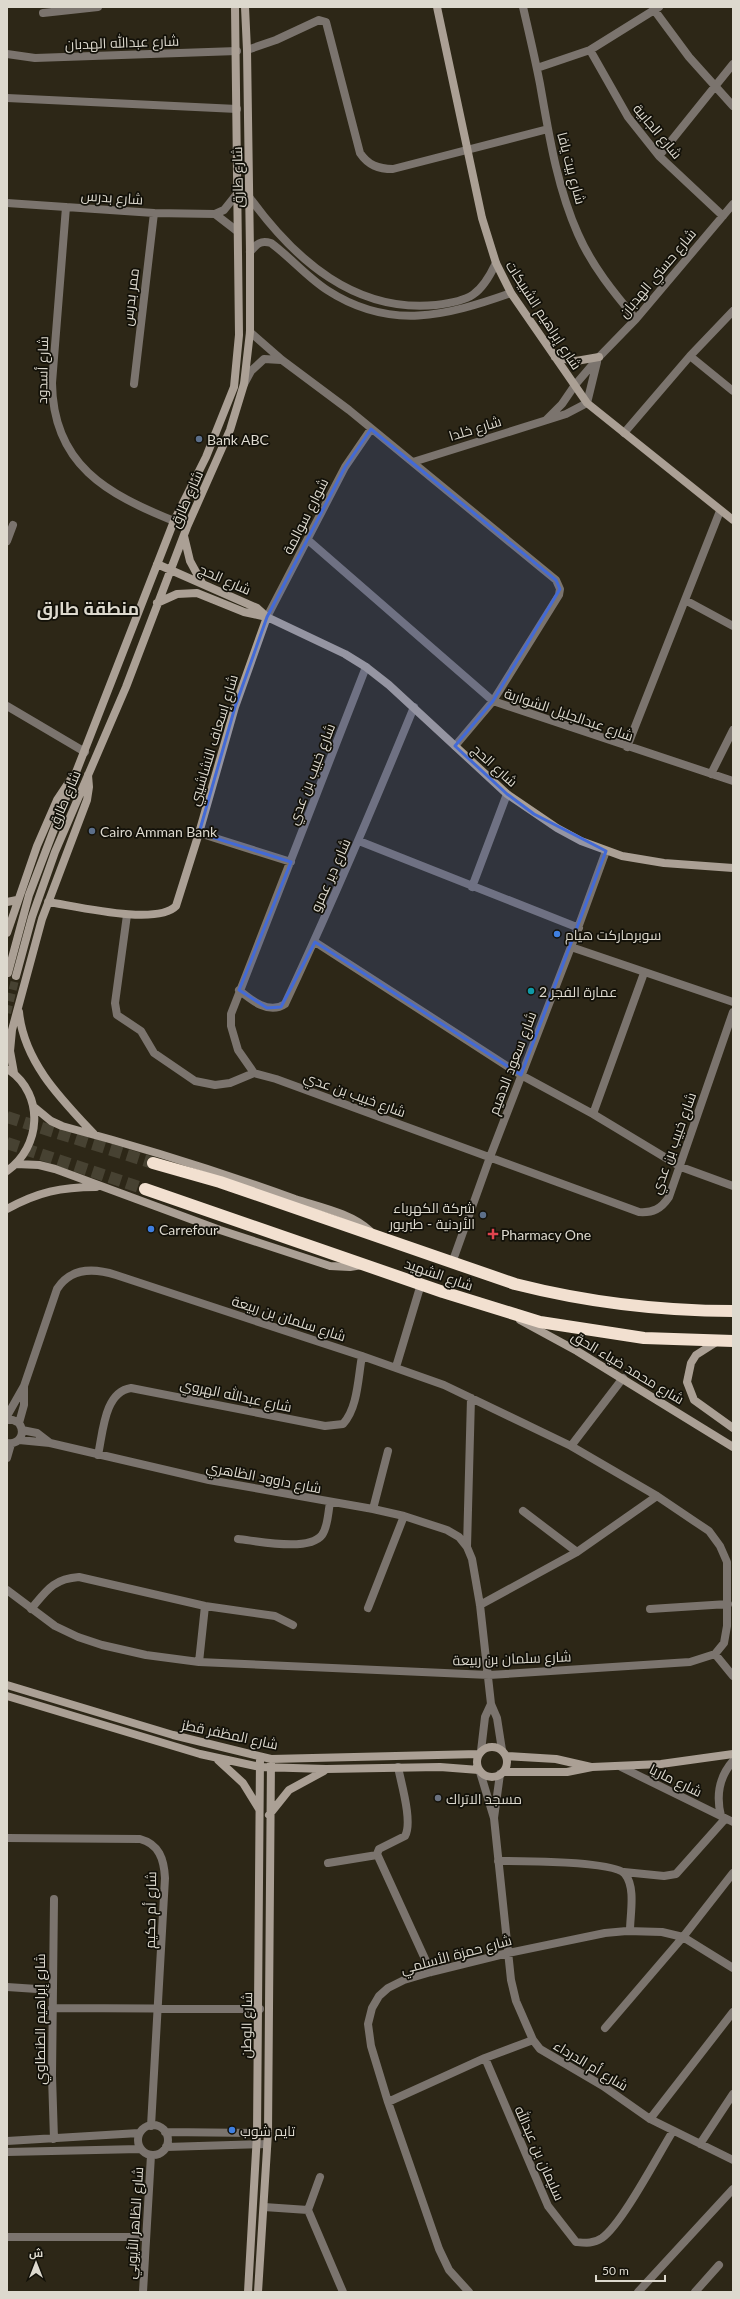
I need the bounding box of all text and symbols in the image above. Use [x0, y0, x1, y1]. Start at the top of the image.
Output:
street label: شارع عبدالله الهدبان [65, 32, 179, 53]
street label: شارع الجابية [629, 100, 686, 163]
street label: شارع بيت يافا [553, 130, 590, 206]
street label: شارع طارق [228, 146, 247, 208]
street label: شارع بدرس [80, 186, 144, 209]
street label: شارع حسني الهدبان [615, 225, 702, 324]
street label: شارع إبراهيم الشبيكات [501, 257, 586, 374]
street label: ممر بدرس [118, 267, 142, 327]
street label: شارع أسدود [33, 336, 52, 404]
street label: شارع خلدا [447, 412, 504, 445]
place label: Bank ABC [207, 431, 269, 448]
marker: Bank ABC [194, 434, 204, 444]
street label: شارع طارق [166, 468, 207, 531]
street label: شوارع سوالمة [279, 475, 332, 557]
street label: شارع الحج [196, 560, 254, 599]
district label: منطقة طارق [37, 597, 139, 620]
street label: شارع إسعاف النشاشيبي [185, 672, 245, 809]
street label: شارع عبدالجليل الشواربة [502, 684, 636, 745]
street label: شارع خبيب بن عدي [284, 721, 342, 828]
street label: شارع الحج [468, 740, 521, 791]
street label: شارع طارق [44, 768, 85, 831]
place label: Cairo Amman Bank [100, 823, 218, 840]
marker: Cairo Amman Bank [87, 826, 97, 836]
street label: شارع دير عمرو [306, 836, 355, 915]
place label: سوبرماركت هيام [565, 926, 661, 945]
marker: سوبرماركت هيام [552, 929, 562, 939]
place label: عمارة الفجر 2 [539, 983, 617, 1000]
marker: عمارة الفجر 2 [526, 986, 536, 996]
street label: شارع سعود الدهيم [484, 1009, 541, 1118]
street label: شارع خبيب بن عدي [300, 1068, 408, 1124]
street label: شارع خبيب بن عدي [647, 1090, 703, 1198]
place label: شركة الكهرباء الأردنية - طبربور [388, 1199, 475, 1232]
marker: شركة الكهرباء الأردنية - طبربور [478, 1210, 488, 1220]
place label: Carrefour [159, 1221, 218, 1238]
marker: Carrefour [146, 1224, 156, 1234]
place label: Pharmacy One [501, 1226, 591, 1243]
marker: Pharmacy One [488, 1229, 498, 1239]
street label: شارع الشهيد [402, 1254, 475, 1295]
street label: شارع سلمان بن ربيعة [230, 1292, 348, 1345]
street label: شارع محمد ضياء الحق [568, 1327, 687, 1408]
street label: شارع عبدالله الهروي [178, 1375, 293, 1419]
street label: شارع داوود الظاهري [204, 1457, 323, 1500]
street label: شارع سلمان بن ربيعة [452, 1647, 572, 1670]
street label: شارع المظفر قطز [179, 1715, 280, 1753]
street label: شارع ماريا [646, 1760, 705, 1801]
place label: مسجد الاتراك [446, 1790, 522, 1807]
marker: مسجد الاتراك [433, 1793, 443, 1803]
street label: شارع أم حكيم [141, 1871, 161, 1949]
street label: شارع حمزة الأسلمي [399, 1931, 514, 1981]
street label: شارع إبراهيم الطنطاوي [31, 1953, 52, 2085]
street label: شارع الوطن [237, 1992, 256, 2058]
street label: شارع أم الدرداء [550, 2036, 631, 2096]
street label: سليمان بن عبدالله [511, 2103, 569, 2203]
place label: تايم شوب [240, 2122, 295, 2141]
marker: تايم شوب [227, 2125, 237, 2135]
street label: شارع الظاهر الأيوبي [122, 2166, 150, 2280]
north arrow [16, 2243, 56, 2283]
text: ش [29, 2246, 43, 2260]
scale bar [596, 2257, 665, 2283]
text: 50 m [602, 2263, 629, 2278]

